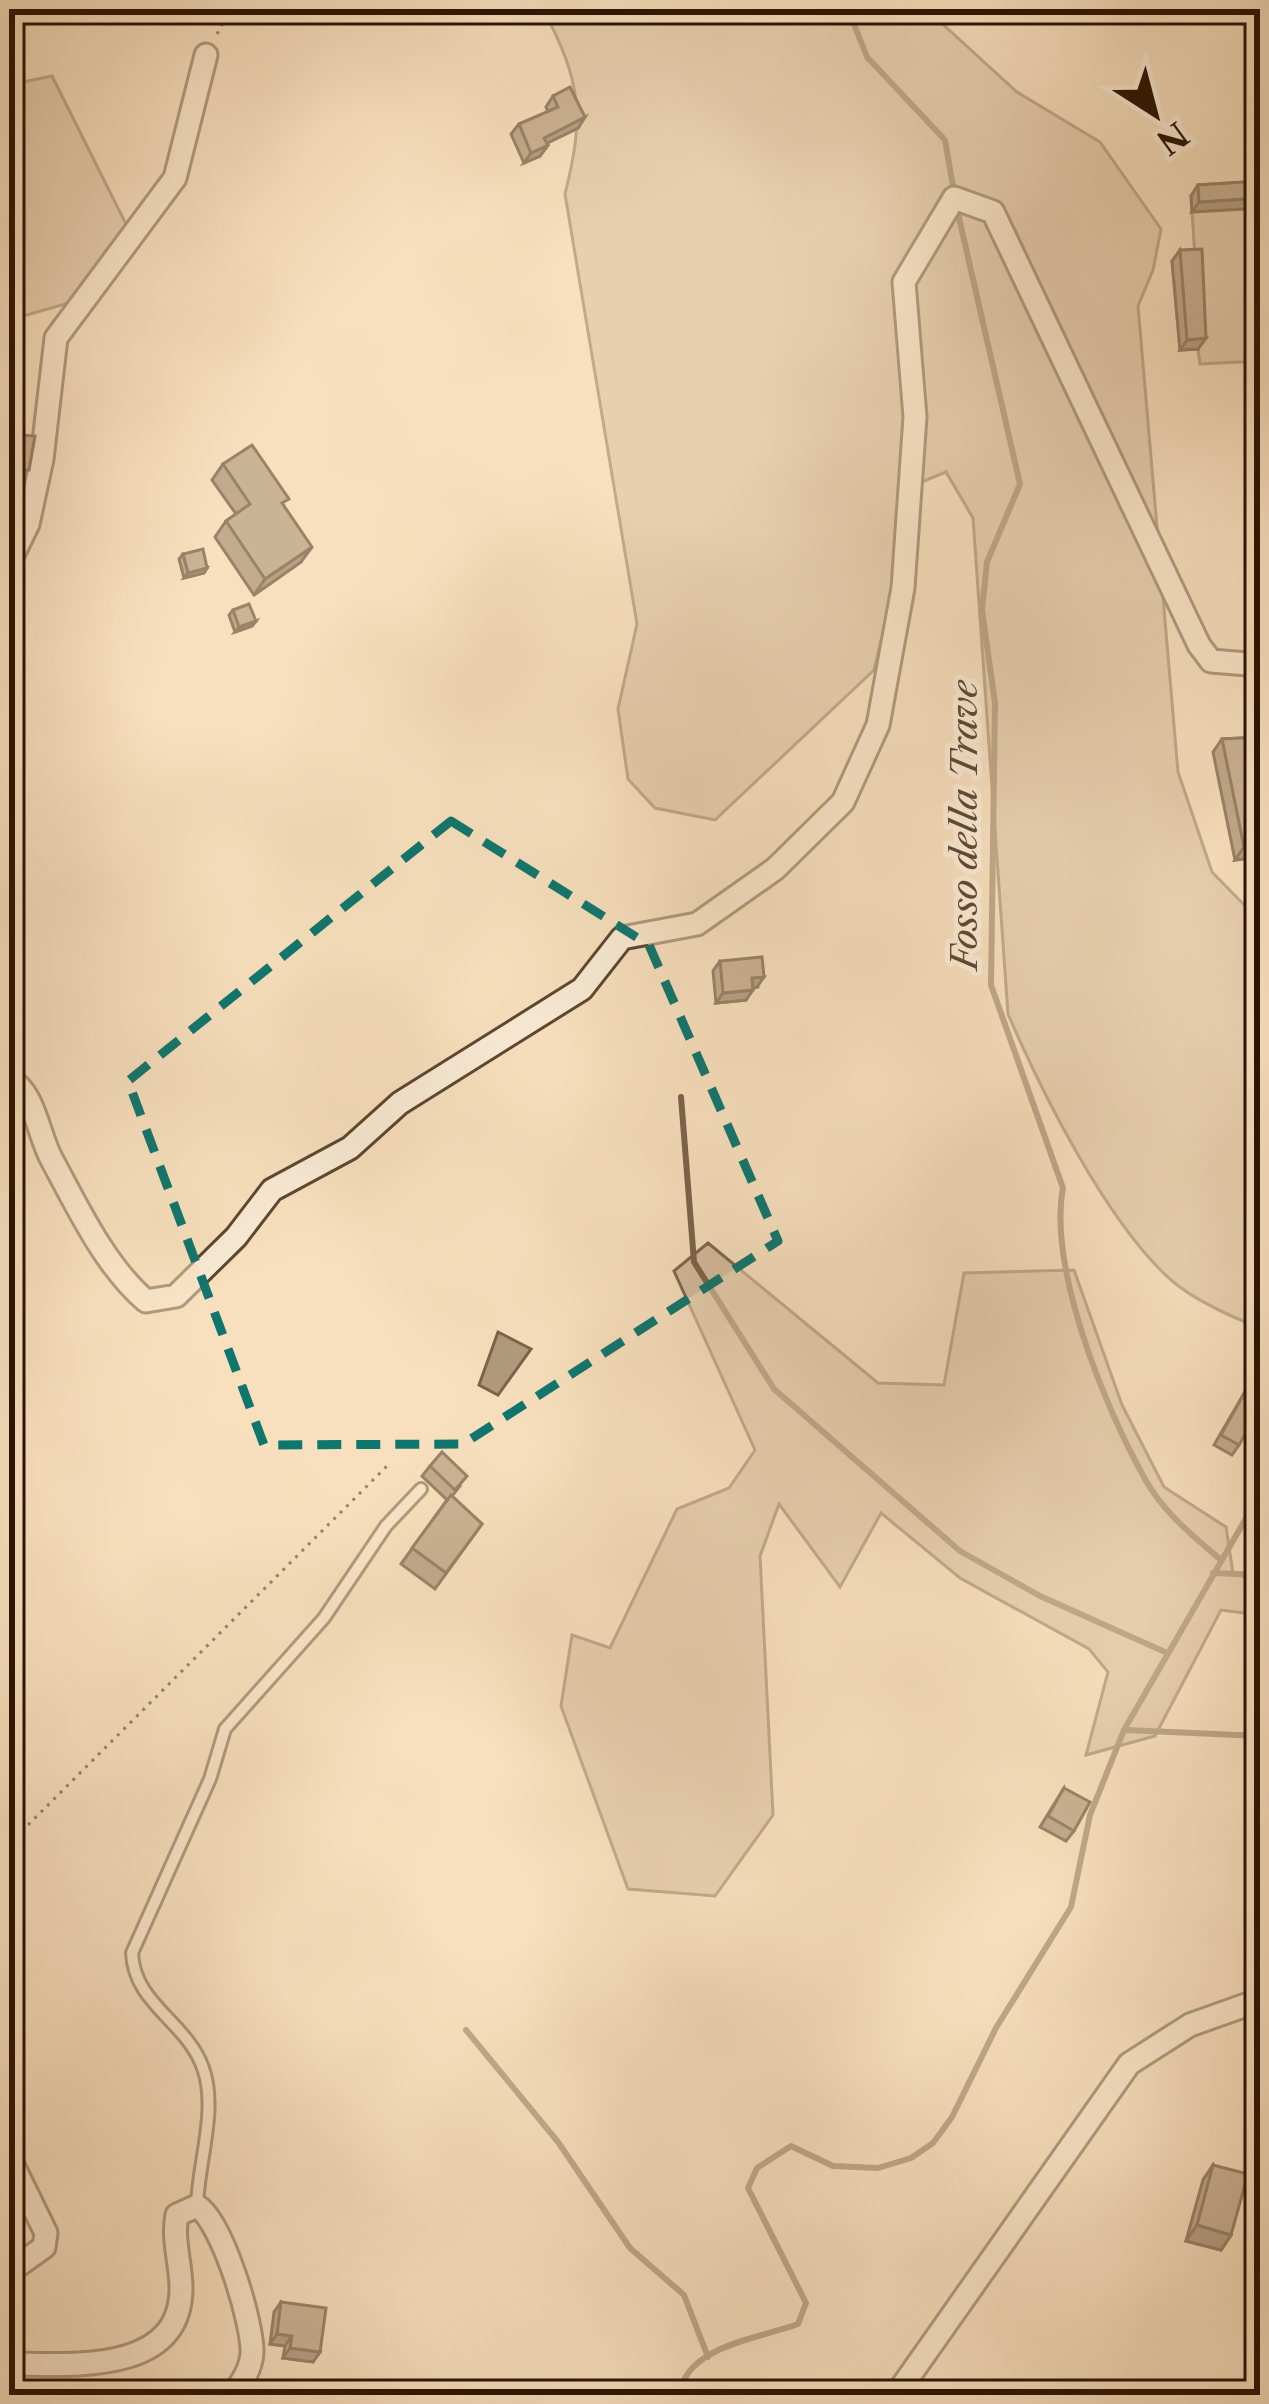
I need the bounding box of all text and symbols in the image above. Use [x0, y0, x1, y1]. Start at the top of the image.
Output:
north arrow [1095, 54, 1215, 174]
text: N [1149, 113, 1196, 163]
water label: Fosso della Trave [942, 679, 986, 973]

